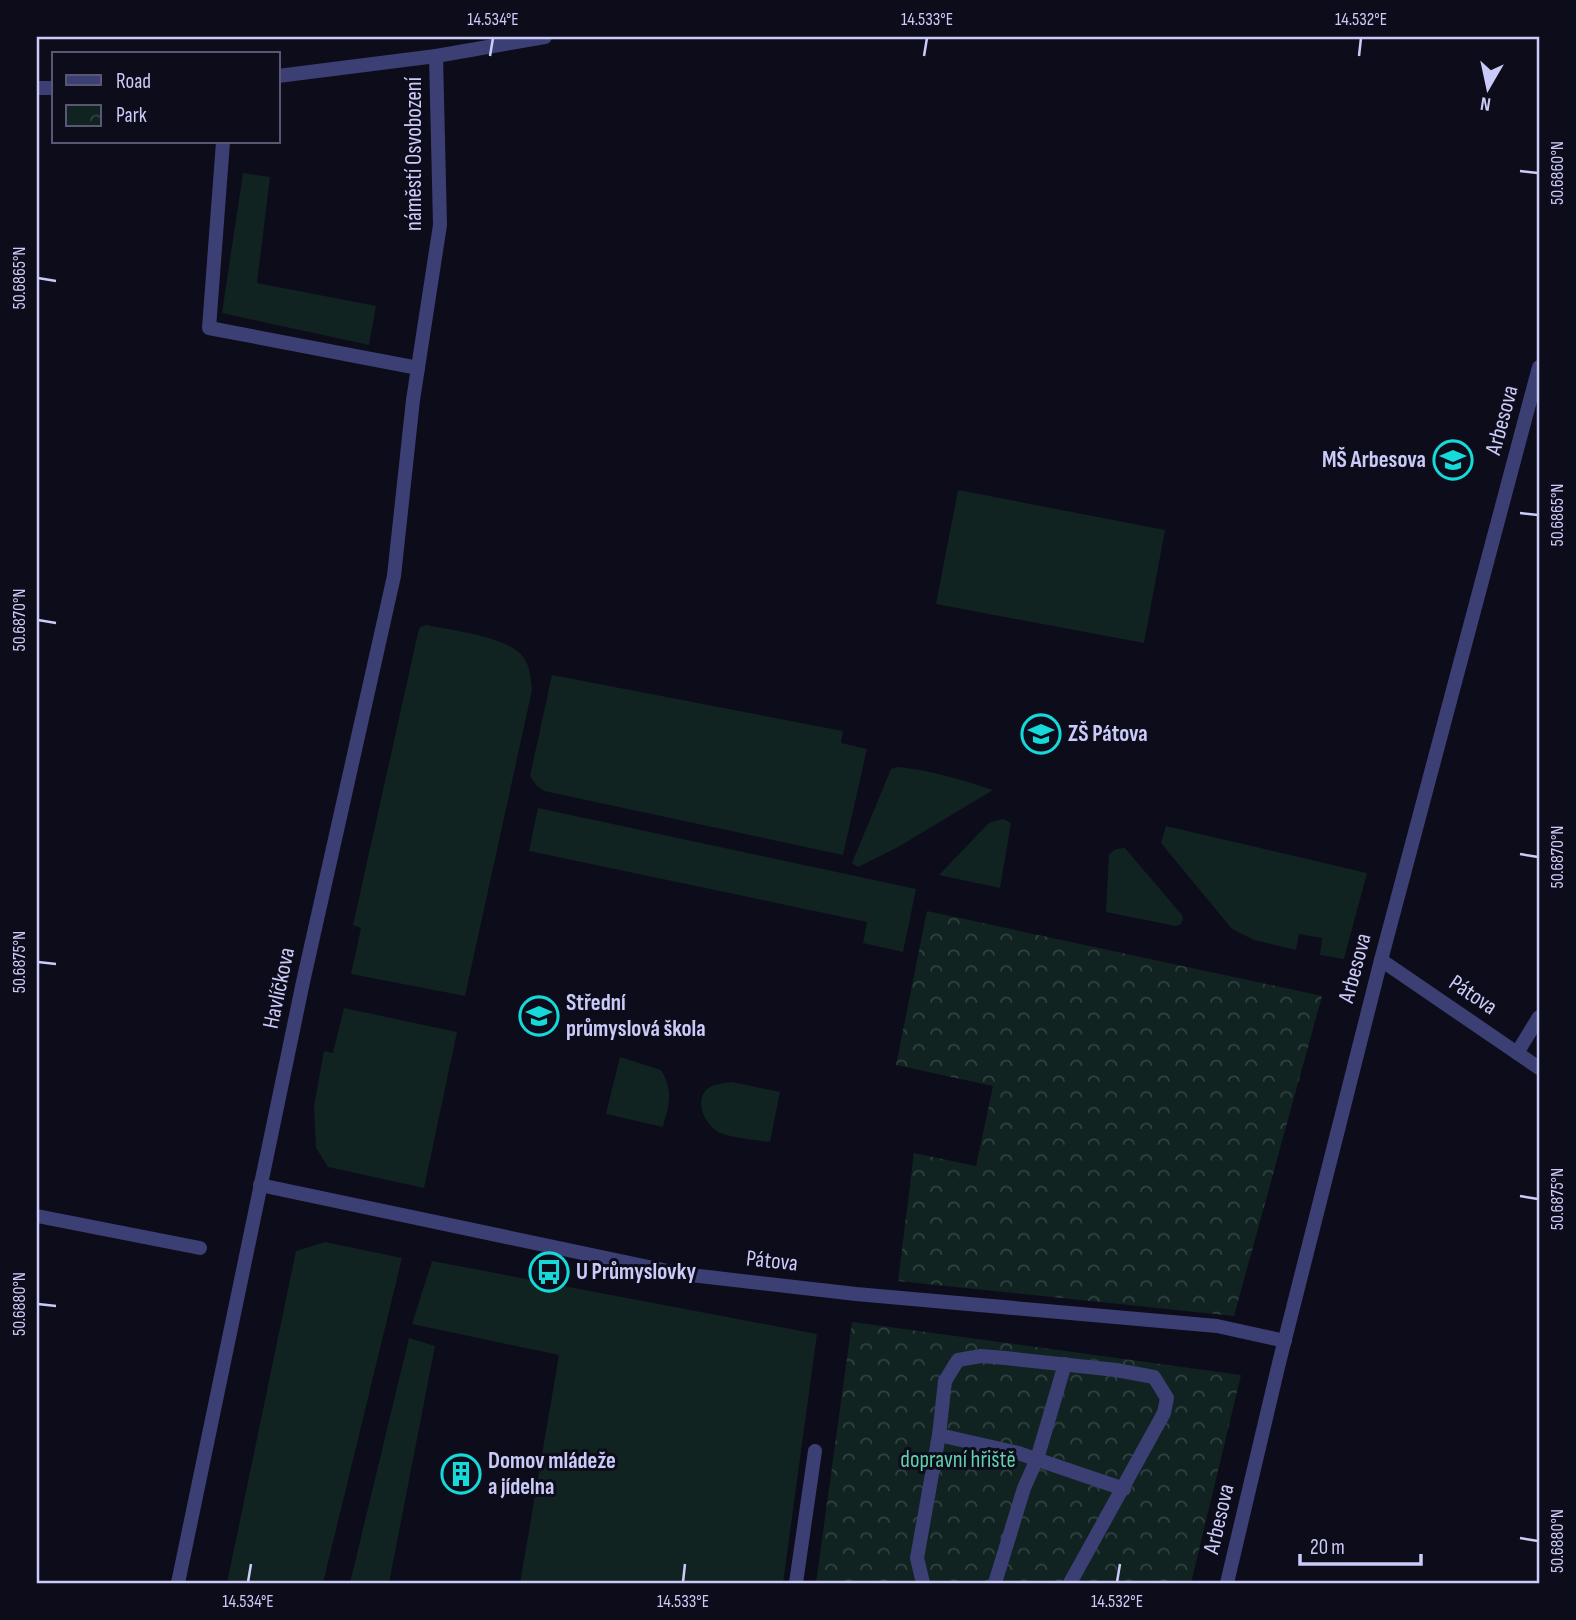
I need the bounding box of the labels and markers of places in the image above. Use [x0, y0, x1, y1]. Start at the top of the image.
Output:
school or university icon: MŠ Arbesova [1432, 439, 1474, 481]
place label: MŠ Arbesova [1322, 446, 1426, 474]
school or university icon: ZŠ Pátova [1020, 713, 1062, 755]
place label: ZŠ Pátova [1068, 720, 1148, 748]
place label: Střední průmyslová škola [566, 989, 706, 1043]
school or university icon: Střední průmyslová škola [518, 995, 560, 1037]
bus stop icon: U Průmyslovky [528, 1251, 570, 1293]
place label: U Průmyslovky [576, 1258, 696, 1286]
place label: Domov mládeže a jídelna [488, 1447, 616, 1501]
building icon: Domov mládeže a jídelna [440, 1453, 482, 1495]

